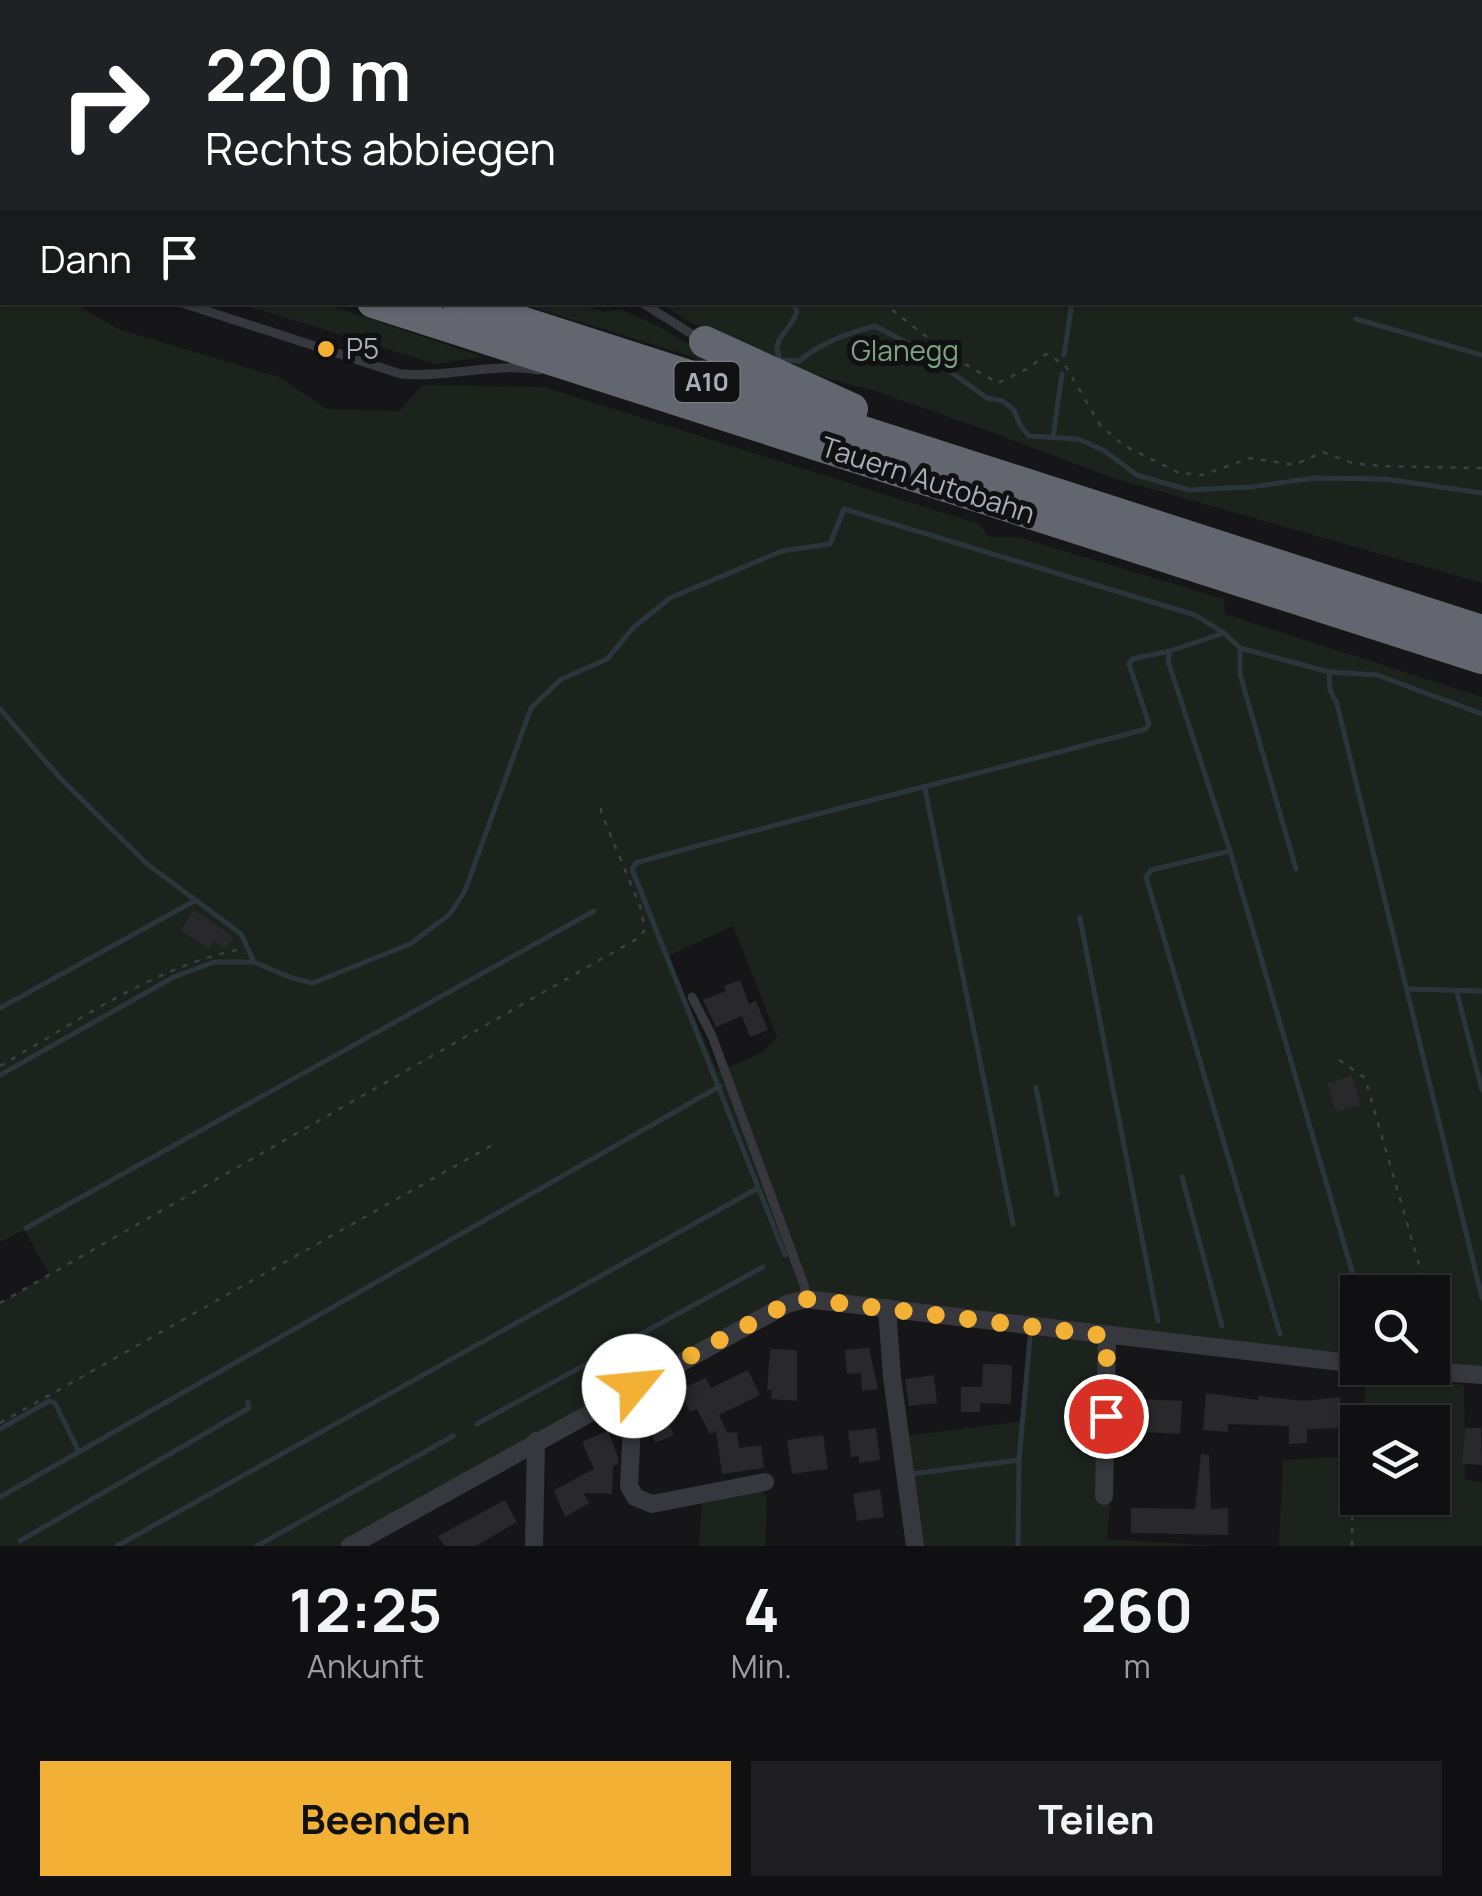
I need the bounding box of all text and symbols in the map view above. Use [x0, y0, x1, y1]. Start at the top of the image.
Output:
text: 220 m [205, 26, 411, 122]
icon: right [40, 40, 170, 170]
text: Rechts abbiegen [205, 117, 556, 179]
icon: arrive [152, 230, 207, 285]
text: Dann [40, 232, 132, 284]
place label: P5 [346, 329, 379, 367]
park label: Glanegg [851, 331, 959, 369]
marker: P5 [315, 338, 337, 360]
road number: A10 [674, 362, 740, 402]
street label: Tauern Autobahn [817, 427, 1040, 532]
map controls [1340, 1275, 1450, 1515]
button: search [1340, 1275, 1450, 1385]
position arrow [582, 1334, 686, 1438]
pin [1064, 1374, 1149, 1459]
icon: arrive [1079, 1389, 1134, 1444]
button: layers [1340, 1405, 1450, 1515]
text: 12:25 [289, 1568, 442, 1650]
text: 4 [743, 1568, 780, 1650]
text: 260 [1081, 1568, 1193, 1650]
text: Ankunft [307, 1644, 424, 1688]
text: Min. [731, 1644, 792, 1688]
text: m [1124, 1644, 1151, 1688]
button: Beenden [40, 1761, 731, 1876]
button: Teilen [751, 1761, 1442, 1876]

